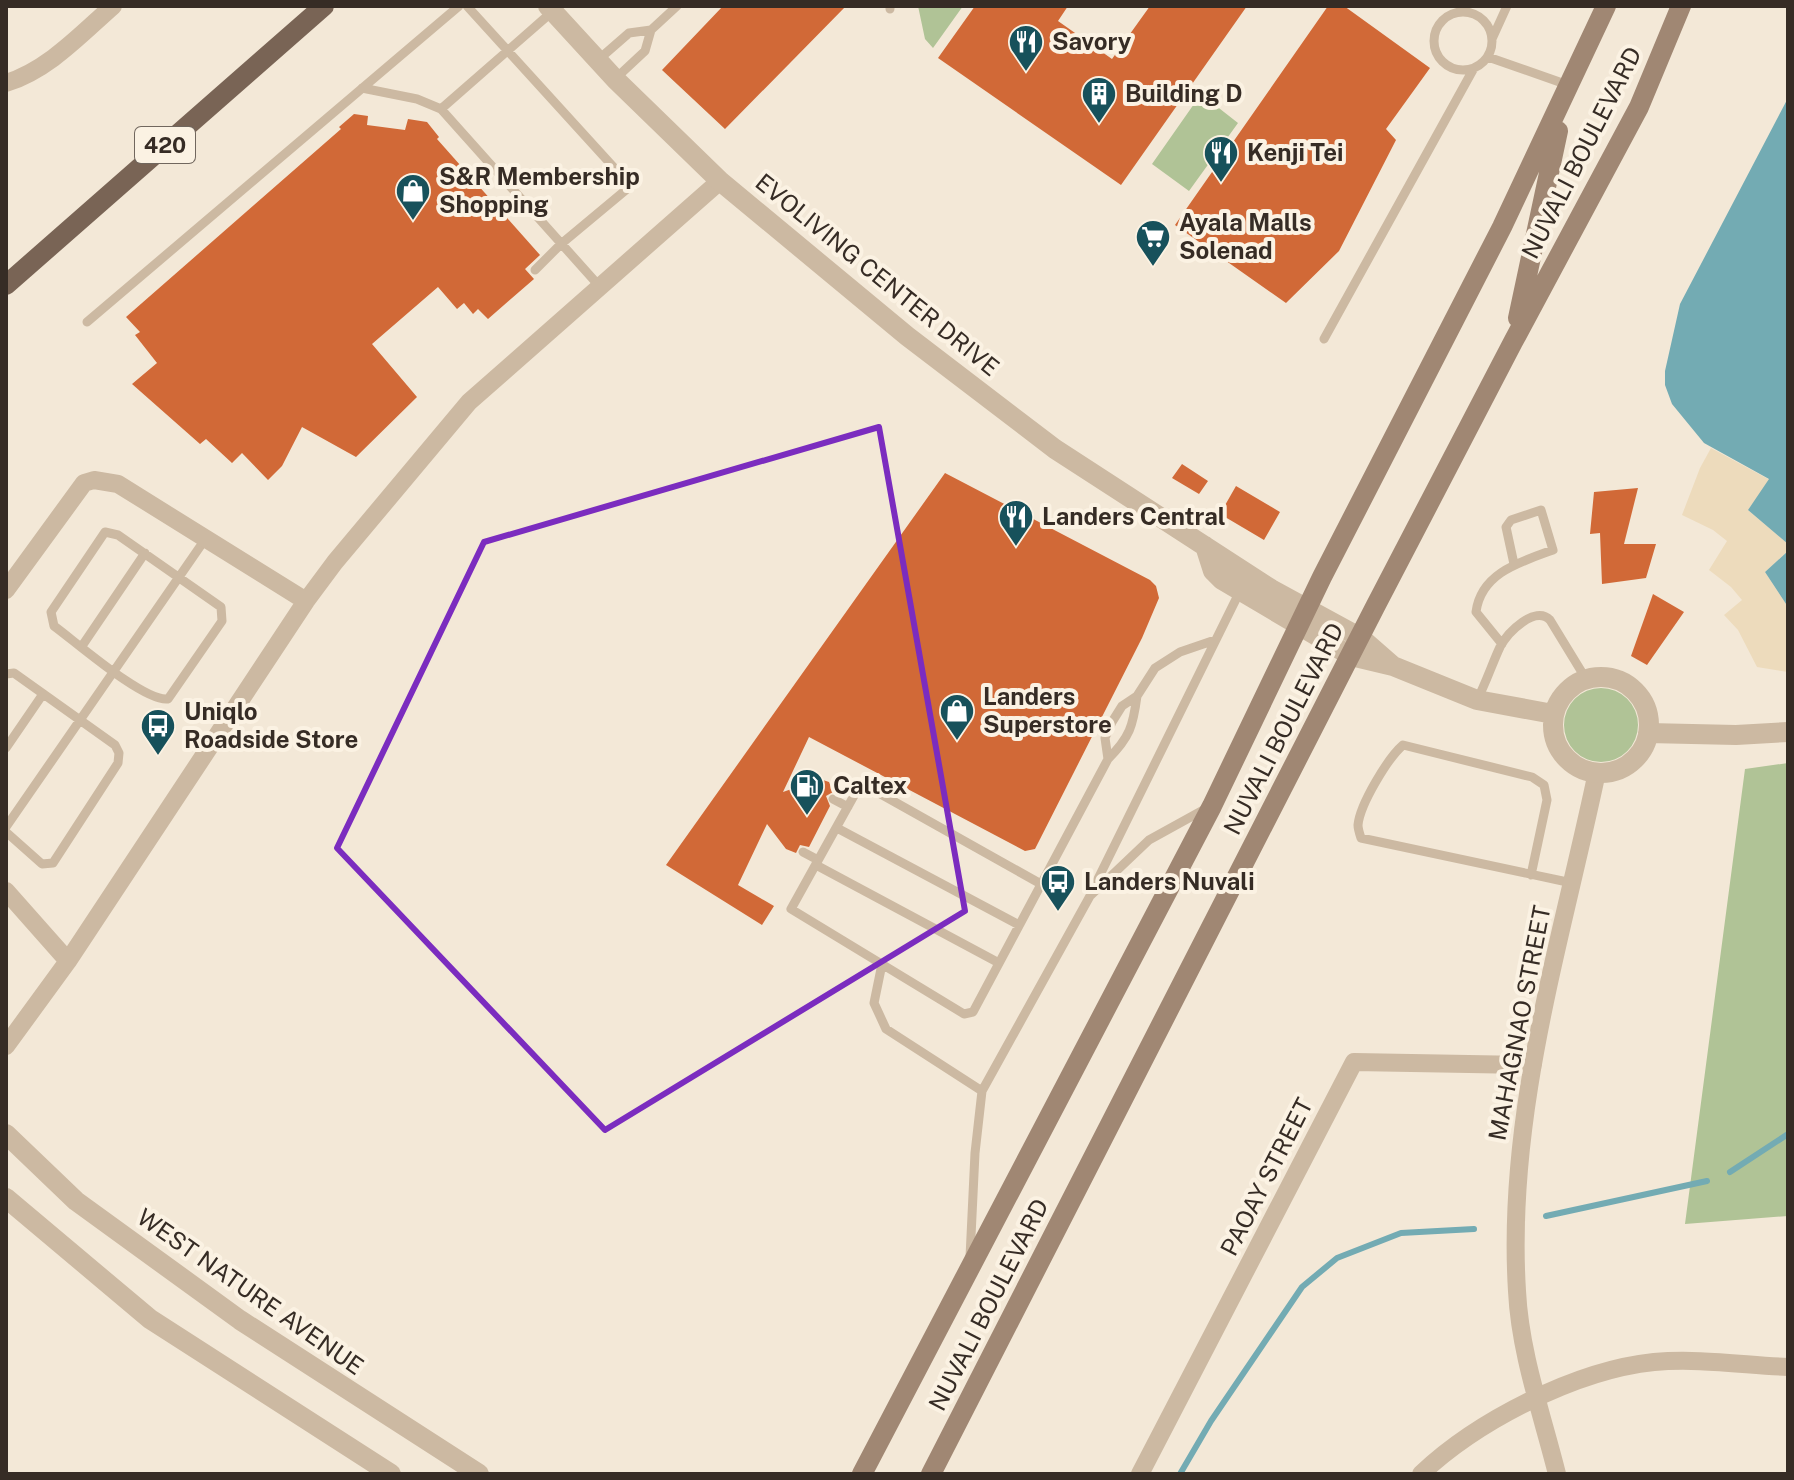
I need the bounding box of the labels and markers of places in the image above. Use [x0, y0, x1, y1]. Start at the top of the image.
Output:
restaurant icon: Savory [1007, 23, 1045, 73]
place label: Savory [1052, 27, 1132, 55]
building icon: Building D [1080, 75, 1118, 125]
place label: Building D [1125, 79, 1243, 107]
restaurant icon: Kenji Tei [1202, 134, 1240, 184]
place label: Kenji Tei [1247, 138, 1344, 166]
place label: S&R Membership Shopping [439, 162, 640, 218]
shop icon: S&R Membership Shopping [394, 172, 432, 222]
place label: Ayala Malls Solenad [1179, 208, 1312, 264]
supermarket icon: Ayala Malls Solenad [1134, 218, 1172, 268]
restaurant icon: Landers Central [997, 498, 1035, 548]
place label: Landers Central [1042, 502, 1226, 530]
place label: Landers Superstore [983, 682, 1112, 738]
shop icon: Landers Superstore [938, 692, 976, 742]
place label: Uniqlo Roadside Store [184, 697, 358, 753]
bus stop icon: Uniqlo Roadside Store [139, 707, 177, 757]
fuel station icon: Caltex [788, 767, 826, 817]
place label: Caltex [833, 771, 907, 799]
bus stop icon: Landers Nuvali [1039, 863, 1077, 913]
place label: Landers Nuvali [1084, 867, 1255, 895]

